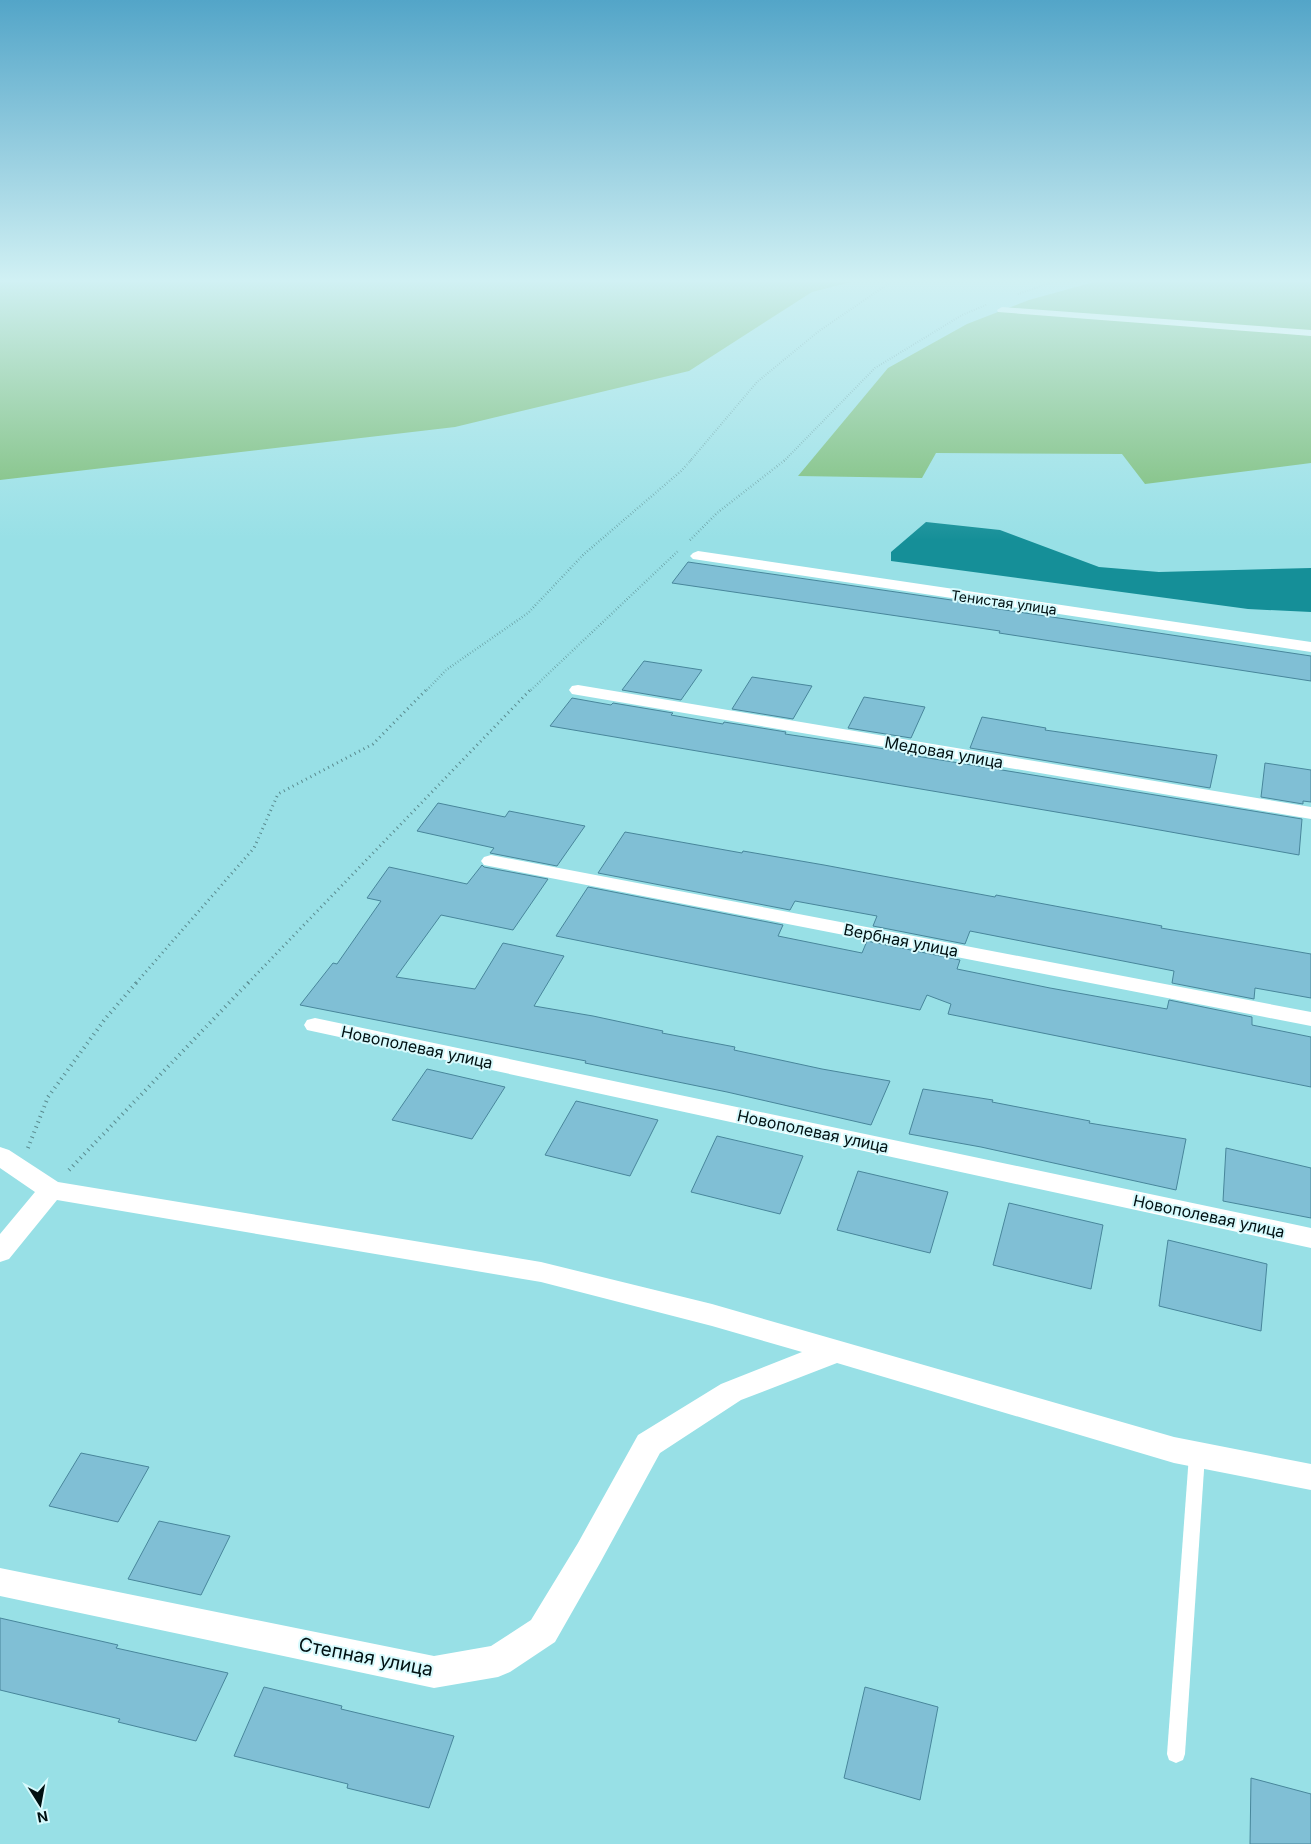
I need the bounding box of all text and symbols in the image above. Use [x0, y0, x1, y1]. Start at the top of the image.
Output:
street label: Тенистая улица [950, 586, 1058, 618]
street label: Медовая улица [883, 732, 1005, 772]
street label: Вербная улица [842, 919, 960, 961]
street label: Новополевая улица [339, 1021, 495, 1073]
street label: Новополевая улица [735, 1105, 891, 1157]
street label: Новополевая улица [1131, 1190, 1287, 1242]
street label: Степная улица [297, 1633, 435, 1681]
north arrow [15, 1779, 65, 1829]
text: N [36, 1808, 49, 1827]

